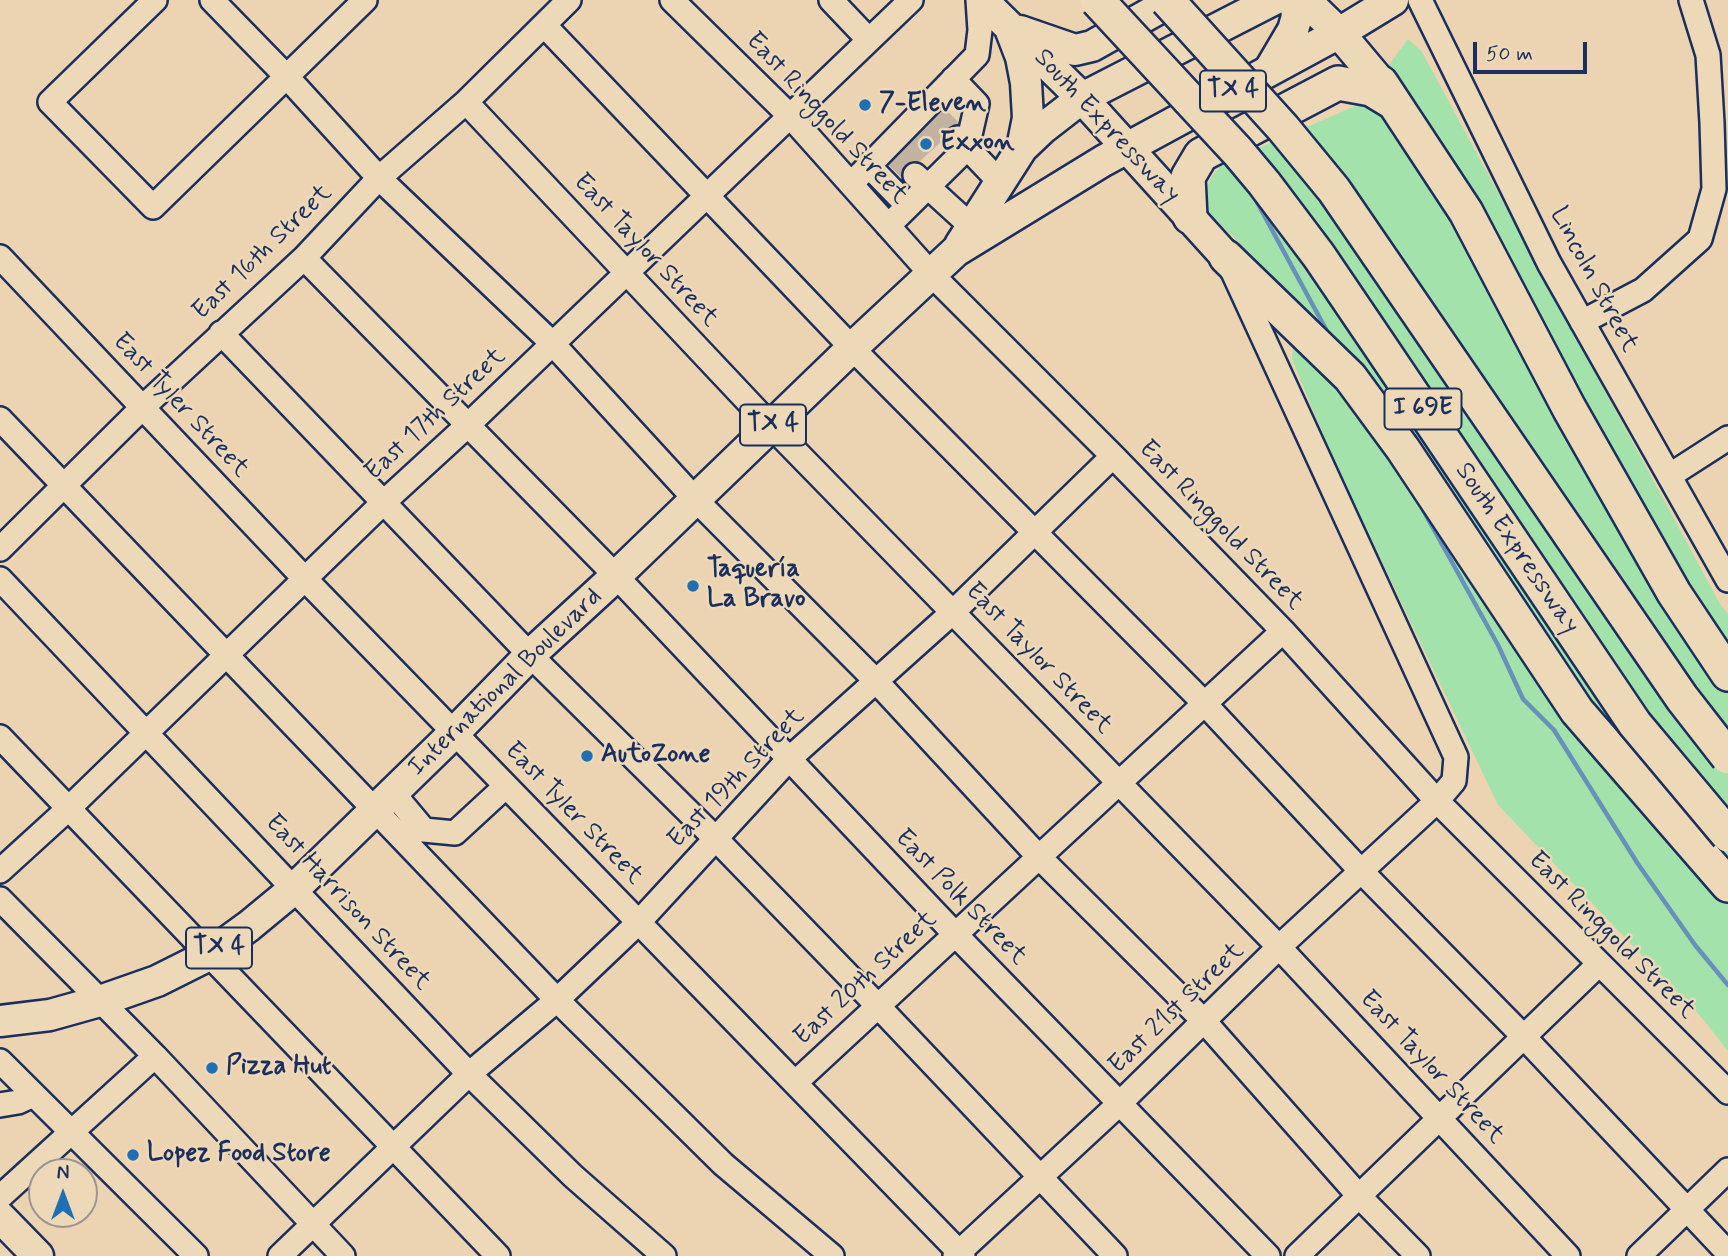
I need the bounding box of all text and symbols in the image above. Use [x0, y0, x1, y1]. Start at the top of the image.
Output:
street label: East Ringgold Street [738, 26, 914, 212]
scale bar [1476, 28, 1590, 72]
text: 50 m [1486, 40, 1533, 68]
street label: South Expressway [1026, 43, 1186, 211]
road number: TX 4 [1200, 70, 1266, 112]
place label: 7-Eleven [879, 89, 986, 121]
marker: 7-Eleven [857, 97, 873, 113]
place label: Exxon [940, 128, 1014, 160]
marker: Exxon [918, 136, 934, 152]
street label: East Taylor Street [566, 168, 724, 334]
street label: East 16th Street [187, 178, 339, 328]
street label: Lincoln Street [1542, 202, 1644, 358]
street label: East Tyler Street [105, 327, 255, 485]
street label: East 17th Street [359, 342, 513, 488]
road number: I 69E [1384, 388, 1462, 430]
road number: TX 4 [740, 404, 806, 446]
street label: East Ringgold Street [1131, 434, 1309, 618]
street label: South Expressway [1447, 457, 1585, 641]
place label: Taquería La Bravo [707, 555, 805, 616]
street label: East Taylor Street [958, 577, 1118, 741]
marker: Taquería La Bravo [685, 578, 701, 594]
street label: International Boulevard [403, 582, 609, 784]
street label: East 19th Street [662, 702, 812, 856]
street label: East Tyler Street [497, 736, 649, 892]
place label: AutoZone [601, 740, 710, 772]
marker: AutoZone [579, 748, 595, 764]
street label: East Harrison Street [257, 808, 437, 998]
street label: East Polk Street [887, 823, 1033, 973]
street label: East Ringgold Street [1521, 846, 1701, 1026]
street label: East 20th Street [788, 905, 944, 1053]
road number: TX 4 [186, 928, 252, 968]
street label: East 21st Street [1103, 937, 1251, 1081]
street label: East Taylor Street [1352, 985, 1510, 1151]
place label: Pizza Hut [226, 1052, 332, 1084]
marker: Pizza Hut [204, 1060, 220, 1076]
place label: Lopez Food Store [147, 1139, 331, 1171]
marker: Lopez Food Store [125, 1147, 141, 1163]
north arrow [28, 1158, 98, 1228]
text: N [57, 1161, 69, 1186]

